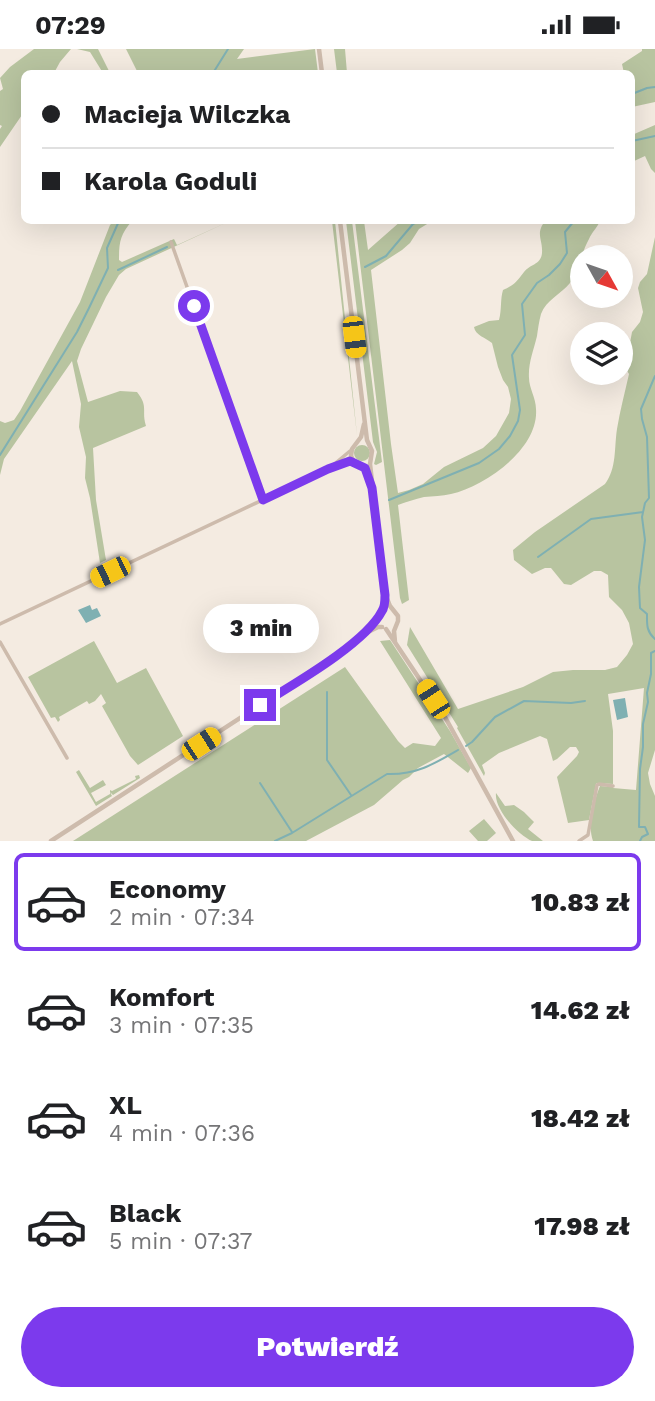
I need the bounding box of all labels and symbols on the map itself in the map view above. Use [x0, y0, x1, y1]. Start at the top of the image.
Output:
north arrow [570, 245, 634, 308]
route start [178, 290, 210, 322]
car [342, 315, 367, 359]
car [87, 553, 134, 591]
callout: 3 min [202, 603, 318, 653]
car [413, 676, 454, 722]
route end [244, 689, 276, 721]
car [178, 724, 225, 764]

